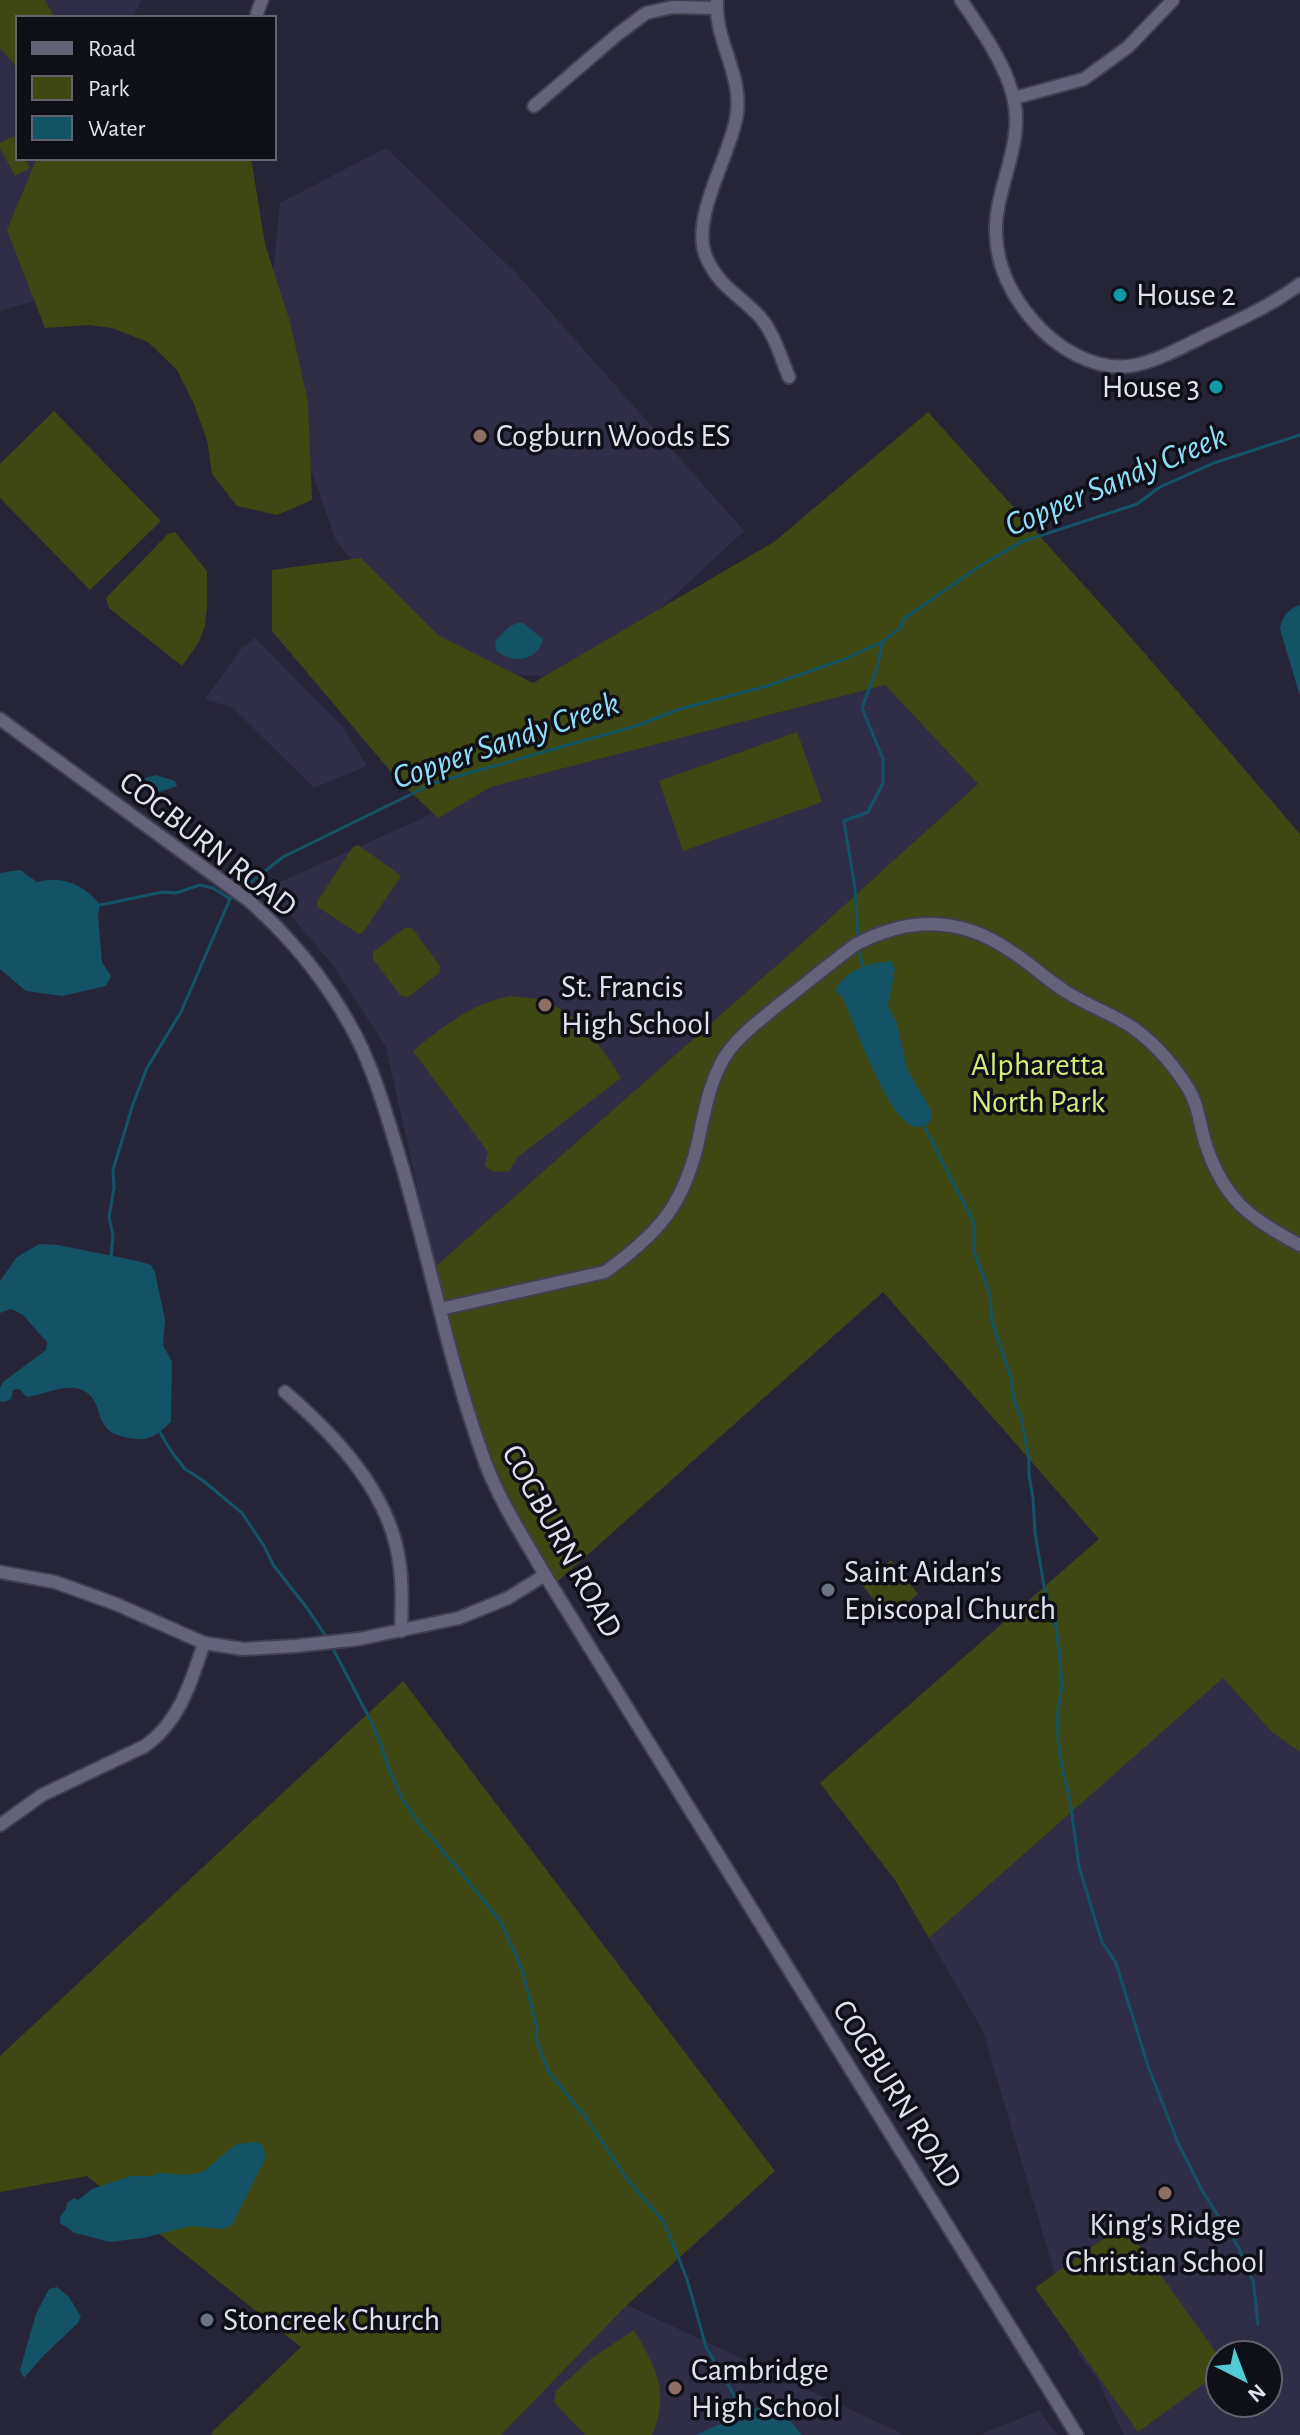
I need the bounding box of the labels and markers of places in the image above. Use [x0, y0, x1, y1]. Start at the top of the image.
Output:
place label: House 2 [1136, 279, 1236, 311]
marker: House 2 [1111, 286, 1129, 304]
place label: House 3 [1102, 371, 1200, 403]
marker: House 3 [1207, 378, 1225, 396]
place label: Cogburn Woods ES [496, 420, 731, 452]
marker: Cogburn Woods ES [471, 427, 489, 445]
place label: St. Francis High School [561, 971, 711, 1040]
marker: St. Francis High School [536, 996, 554, 1014]
place label: Saint Aidan's Episcopal Church [844, 1556, 1056, 1625]
marker: Saint Aidan's Episcopal Church [819, 1581, 837, 1599]
marker: King's Ridge Christian School [1156, 2184, 1174, 2202]
place label: King's Ridge Christian School [1065, 2209, 1265, 2278]
place label: Stoncreek Church [223, 2304, 440, 2336]
marker: Stoncreek Church [198, 2311, 216, 2329]
place label: Cambridge High School [691, 2354, 841, 2423]
marker: Cambridge High School [666, 2379, 684, 2397]

